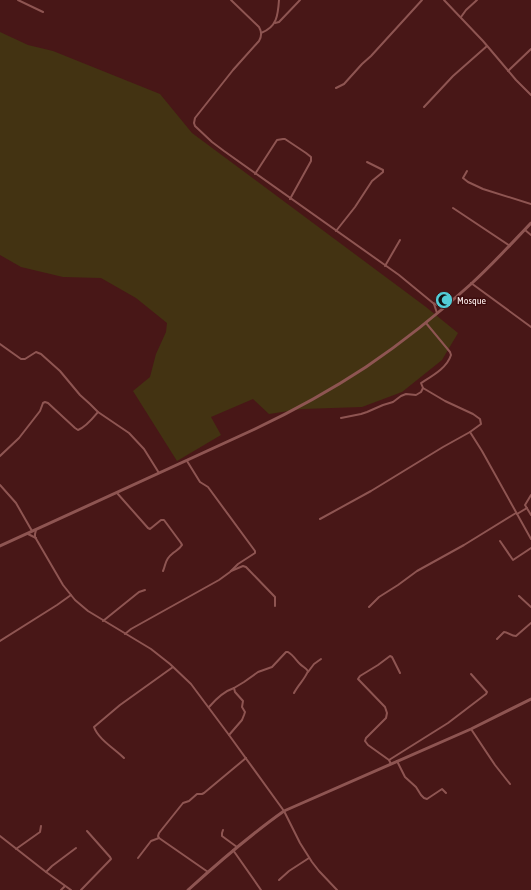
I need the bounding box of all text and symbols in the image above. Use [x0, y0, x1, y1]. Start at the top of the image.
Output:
mosque icon: Mosque [434, 290, 454, 310]
place label: Mosque [457, 295, 487, 306]

